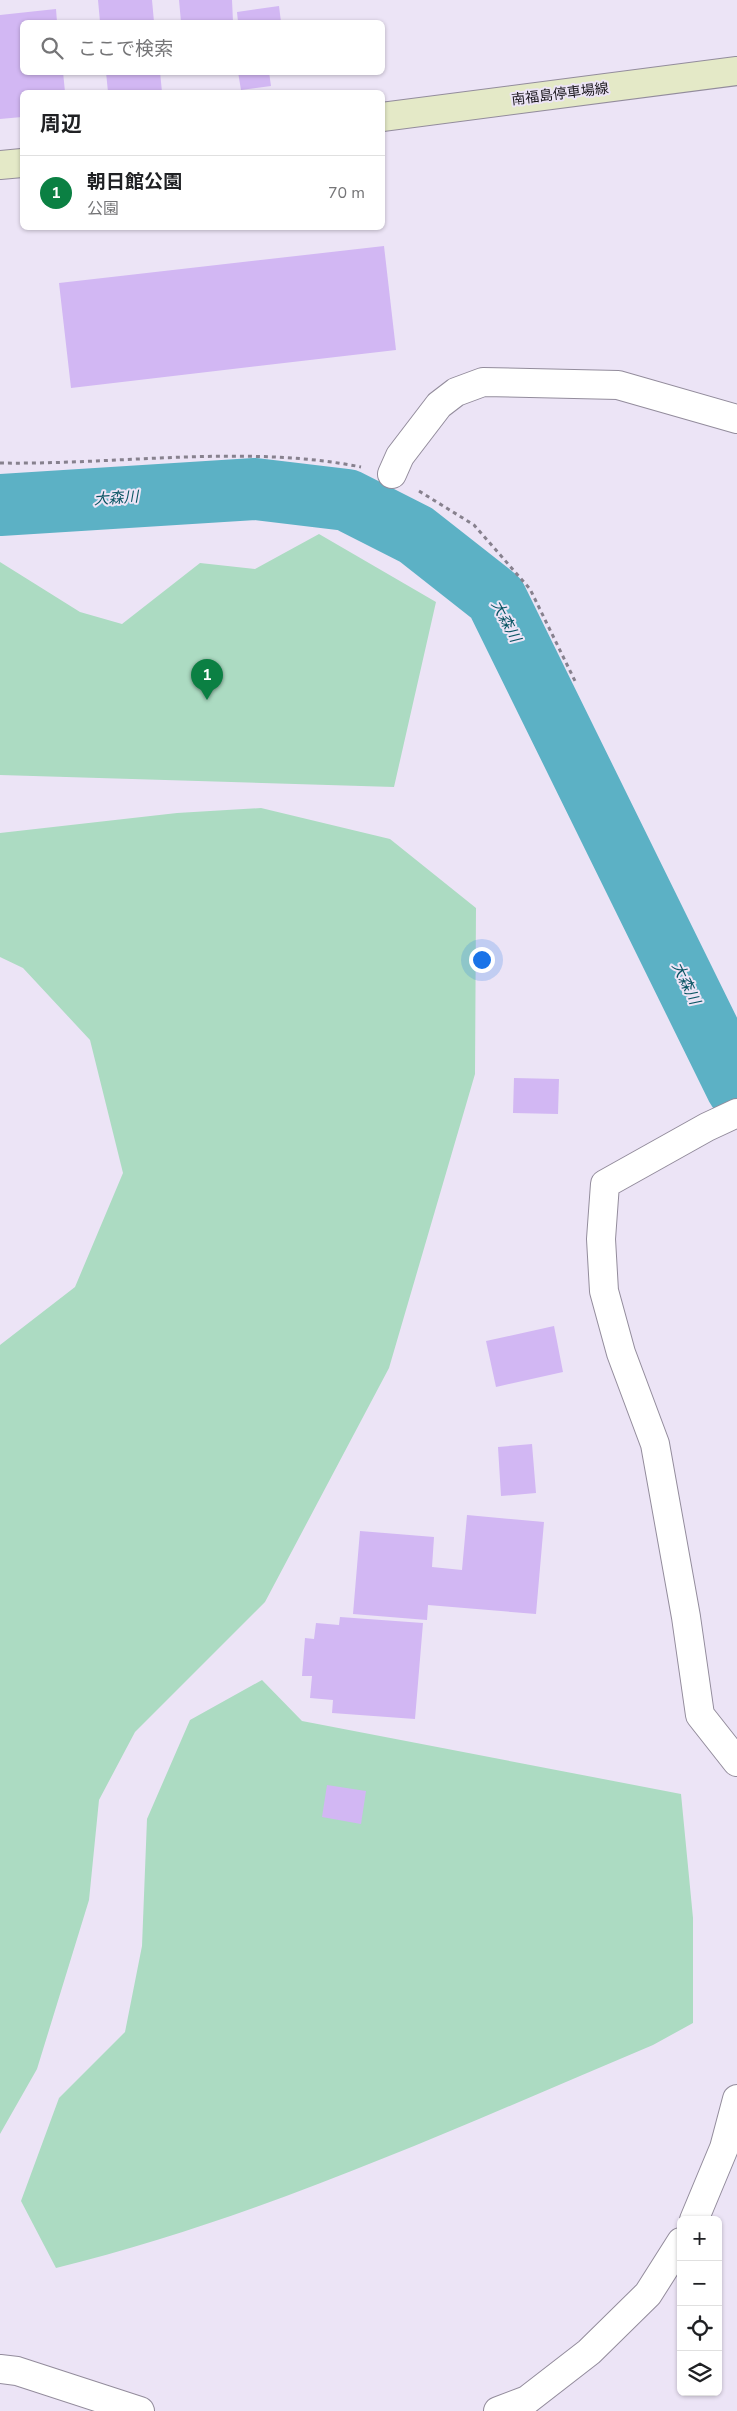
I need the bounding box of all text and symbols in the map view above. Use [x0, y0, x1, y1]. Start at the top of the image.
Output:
search box [20, 20, 385, 75]
icon: search [38, 34, 66, 62]
text: ここで検索 [78, 36, 173, 62]
street label: 南福島停車場線 [510, 79, 610, 109]
text: 周辺 [40, 110, 82, 138]
text: 朝日館公園 [87, 169, 182, 195]
text: 1 [51, 182, 61, 204]
text: 70 m [328, 182, 365, 204]
text: 公園 [87, 198, 119, 220]
water label: 大森川 [93, 486, 141, 510]
water label: 大森川 [487, 596, 526, 647]
pin: 1 [191, 659, 223, 700]
your location [469, 947, 495, 973]
water label: 大森川 [667, 958, 706, 1009]
map controls [677, 2216, 722, 2396]
button: + [677, 2216, 722, 2261]
button: − [677, 2261, 722, 2306]
button: locate [677, 2306, 722, 2351]
button: layers [677, 2351, 722, 2396]

